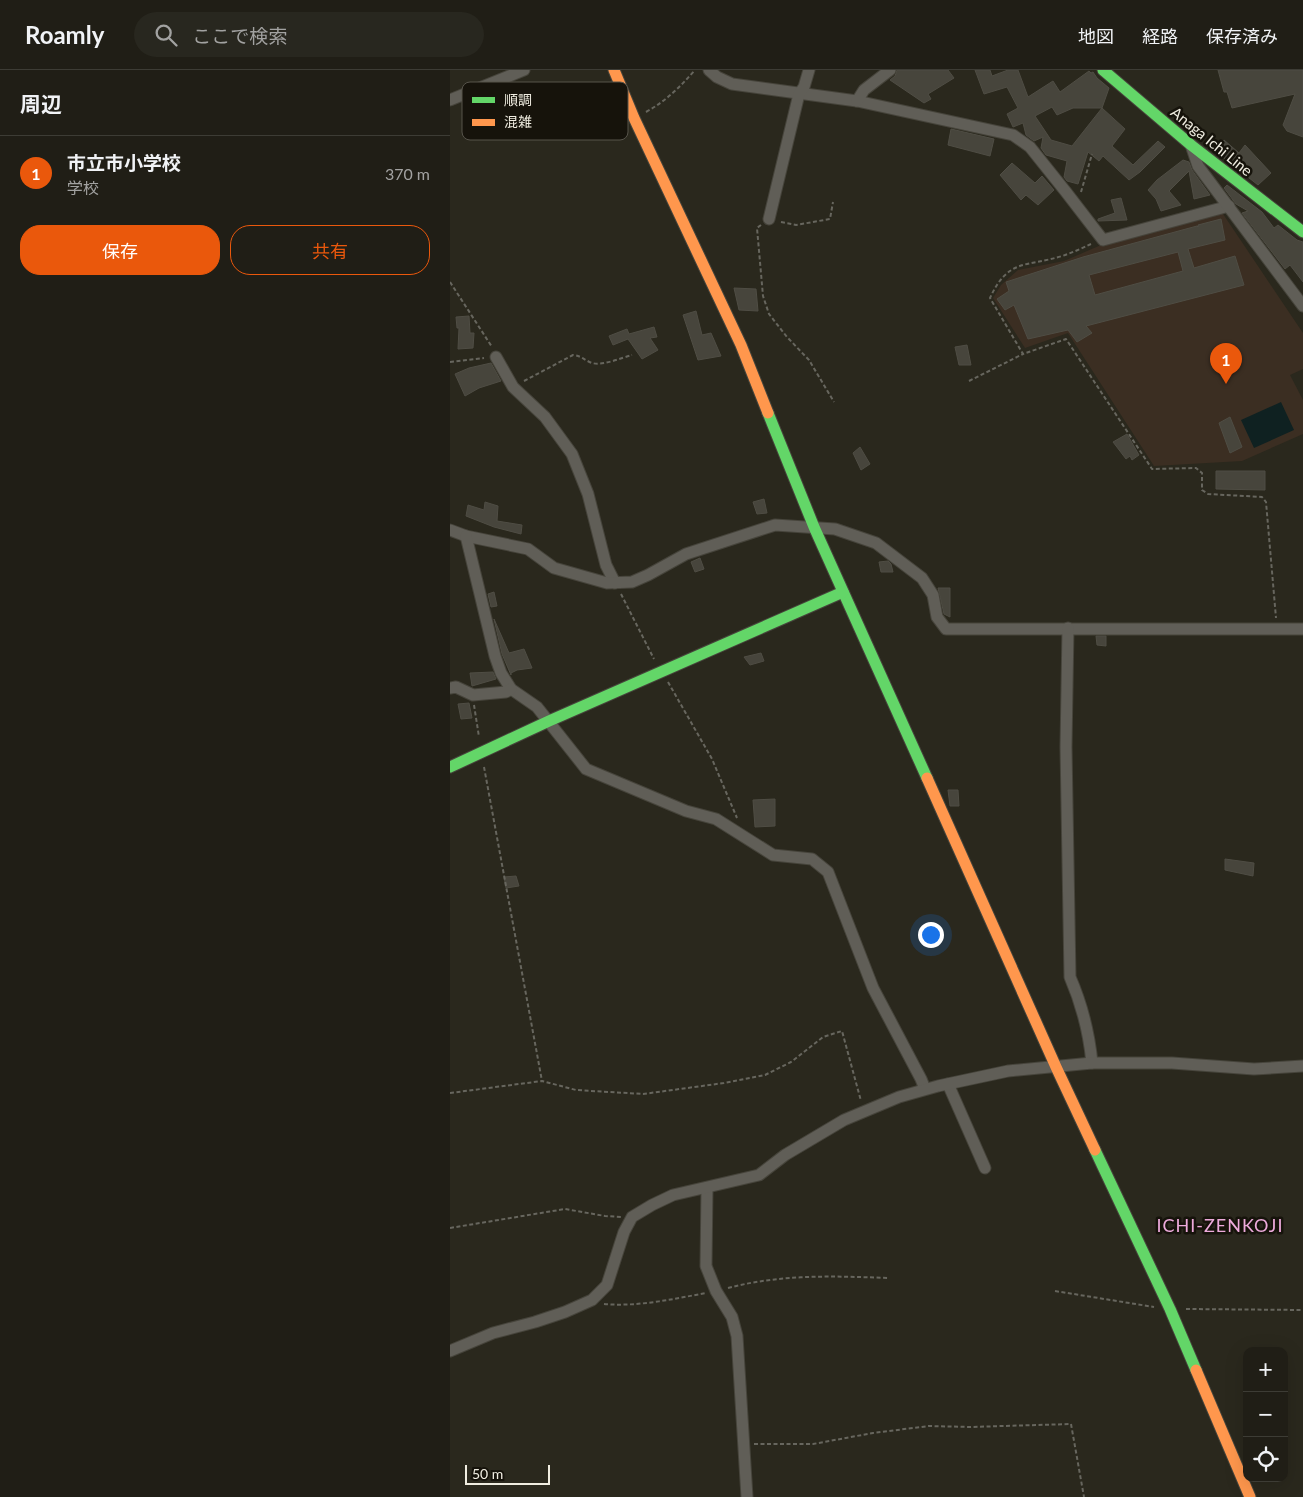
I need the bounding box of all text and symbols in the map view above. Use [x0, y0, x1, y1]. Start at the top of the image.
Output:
search box [134, 12, 484, 57]
text: Roamly [25, 20, 104, 49]
icon: search [152, 21, 180, 49]
text: ここで検索 [192, 24, 287, 47]
text: 地図 [1078, 25, 1114, 47]
text: 経路 [1142, 25, 1178, 47]
text: 保存済み [1206, 25, 1278, 47]
legend [462, 82, 628, 140]
text: 周辺 [20, 91, 62, 116]
text: 順調 [504, 91, 532, 108]
street label: Anaga Ichi Line [1168, 103, 1256, 179]
text: 混雑 [504, 113, 532, 130]
text: 市立市小学校 [67, 151, 181, 174]
text: 1 [31, 164, 41, 183]
text: 370 m [385, 164, 430, 183]
text: 学校 [67, 178, 99, 197]
button: 保存 [20, 225, 220, 275]
button: 共有 [230, 225, 430, 275]
pin: 1 [1210, 343, 1242, 384]
your location [918, 922, 944, 948]
district label: ICHI-ZENKOJI [1157, 1214, 1283, 1236]
map controls [1243, 1347, 1288, 1482]
button: + [1243, 1347, 1288, 1392]
button: − [1243, 1392, 1288, 1437]
button: locate [1243, 1437, 1288, 1482]
scale bar [465, 1462, 550, 1485]
text: 50 m [472, 1465, 503, 1482]

